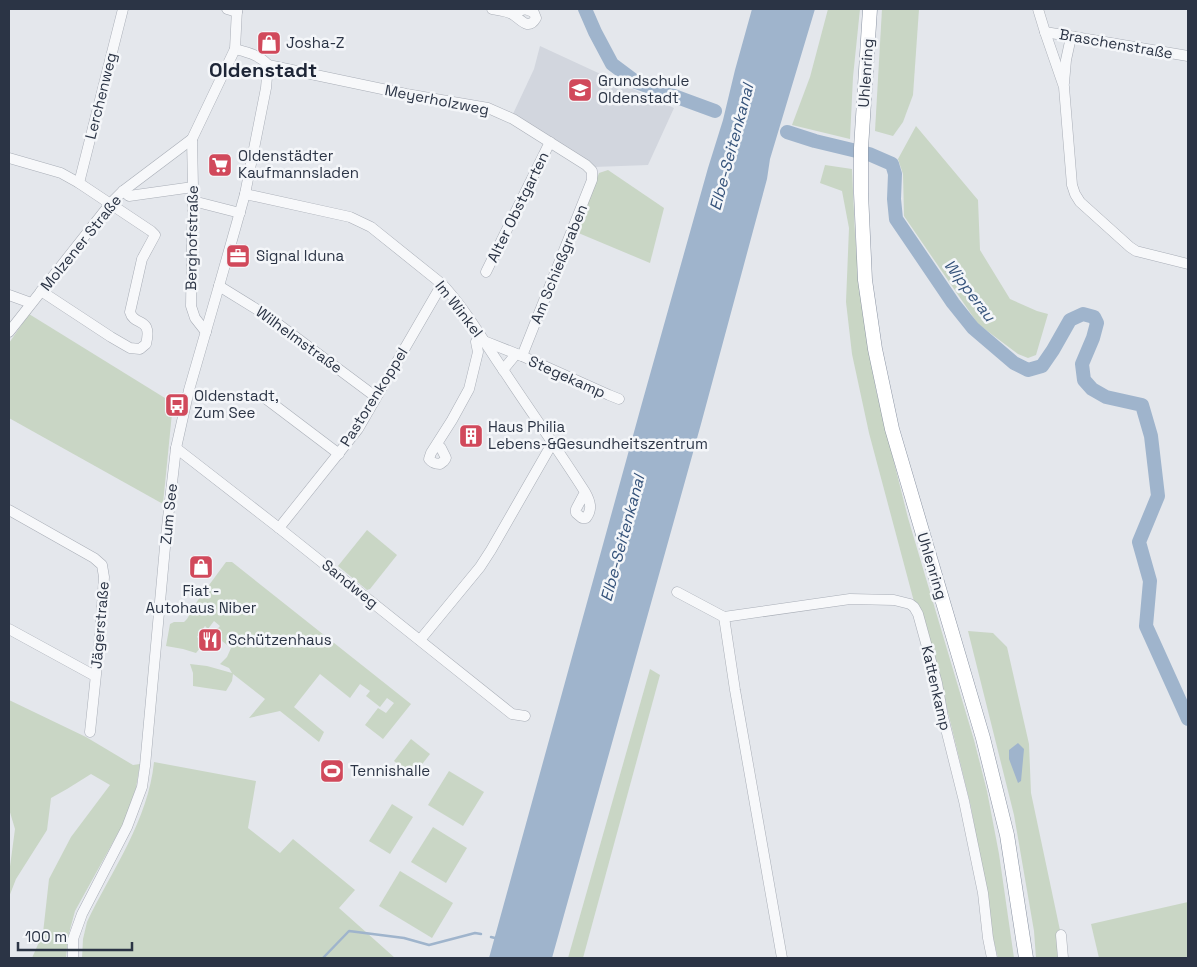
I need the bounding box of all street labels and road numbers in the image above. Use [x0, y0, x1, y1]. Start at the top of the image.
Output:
street label: Braschenstraße [1058, 24, 1174, 63]
street label: Uhlenring [854, 38, 877, 108]
street label: Lerchenweg [81, 50, 120, 141]
street label: Meyerholzweg [383, 80, 491, 119]
street label: Alter Obstgarten [483, 148, 553, 265]
street label: Berghofstraße [181, 185, 202, 291]
street label: Molzener Straße [36, 191, 125, 295]
street label: Am Schießgraben [526, 201, 591, 326]
street label: Im Winkel [431, 277, 487, 341]
street label: Wilhelmstraße [252, 302, 346, 377]
street label: Pastorenkoppel [335, 344, 412, 450]
street label: Stegekamp [526, 351, 609, 402]
street label: Zum See [156, 482, 181, 546]
street label: Uhlenring [913, 530, 952, 602]
street label: Sandweg [318, 555, 382, 612]
street label: Jägerstraße [86, 580, 113, 670]
street label: Kattenkamp [917, 644, 955, 732]

